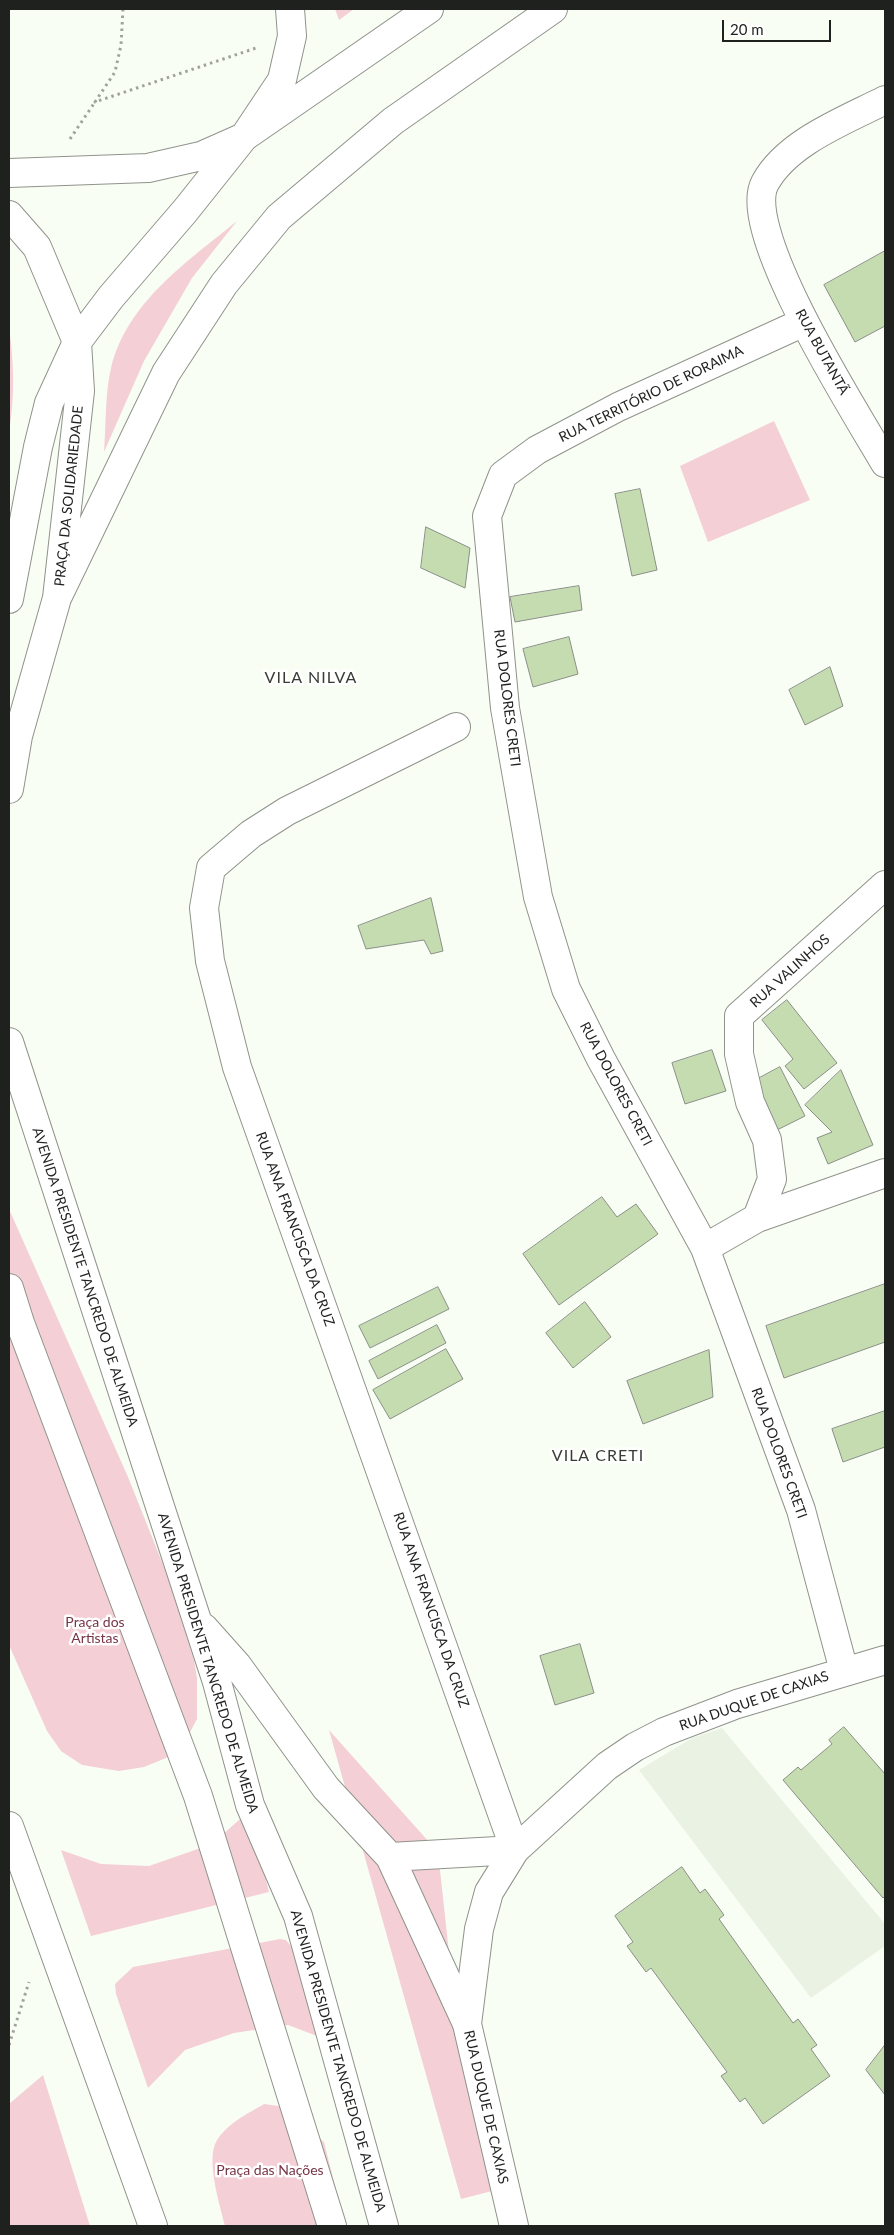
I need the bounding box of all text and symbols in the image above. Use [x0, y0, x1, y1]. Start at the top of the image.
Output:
scale bar [724, 10, 833, 42]
text: 20 m [730, 20, 764, 38]
street label: RUA BUTANTÃ [792, 306, 852, 398]
street label: RUA TERRITÓRIO DE RORAIMA [556, 342, 746, 446]
street label: PRAÇA DA SOLIDARIEDADE [51, 405, 87, 587]
street label: RUA DOLORES CRETI [490, 628, 524, 768]
district label: VILA NILVA [263, 668, 359, 688]
street label: RUA VALINHOS [747, 931, 833, 1011]
street label: RUA DOLORES CRETI [576, 1019, 656, 1149]
street label: AVENIDA PRESIDENTE TANCREDO DE ALMEIDA [29, 1125, 141, 1429]
street label: RUA ANA FRANCISCA DA CRUZ [252, 1130, 338, 1328]
street label: RUA DOLORES CRETI [747, 1385, 811, 1521]
district label: VILA CRETI [551, 1446, 645, 1466]
street label: RUA ANA FRANCISCA DA CRUZ [390, 1510, 472, 1710]
street label: AVENIDA PRESIDENTE TANCREDO DE ALMEIDA [154, 1511, 262, 1815]
park label: Praça dos Artistas [65, 1614, 125, 1646]
street label: RUA DUQUE DE CAXIAS [677, 1667, 831, 1735]
street label: AVENIDA PRESIDENTE TANCREDO DE ALMEIDA [287, 1908, 389, 2214]
street label: RUA DUQUE DE CAXIAS [460, 2029, 512, 2185]
park label: Praça das Nações [216, 2162, 324, 2178]

